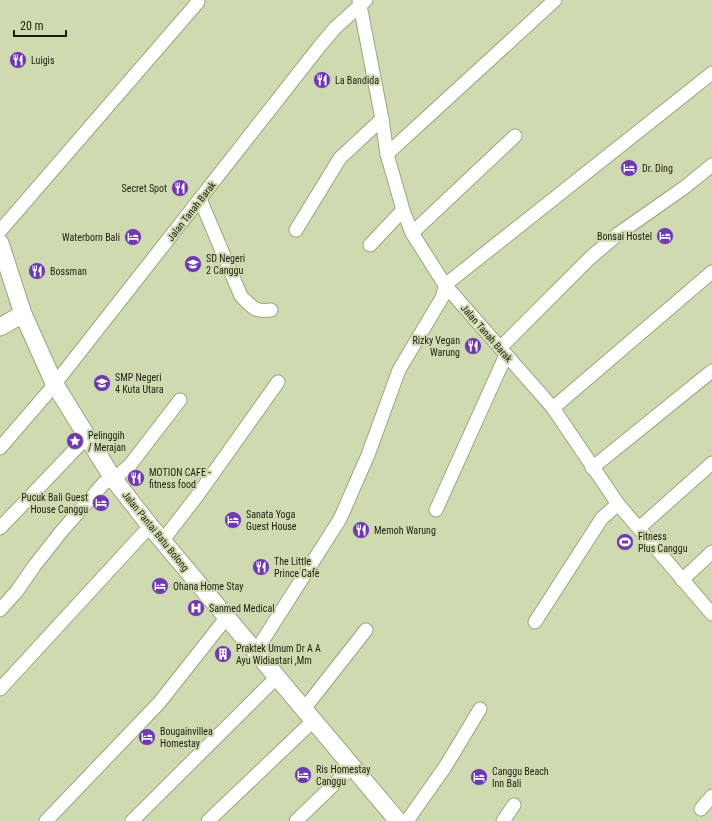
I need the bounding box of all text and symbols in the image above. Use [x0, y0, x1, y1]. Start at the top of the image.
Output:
scale bar [14, 12, 66, 38]
text: 20 m [20, 19, 44, 33]
restaurant icon: Luigis [8, 50, 28, 70]
place label: Luigis [31, 55, 55, 66]
restaurant icon: La Bandida [312, 70, 332, 90]
place label: La Bandida [335, 75, 379, 86]
hotel icon: Dr. Ding [619, 158, 639, 178]
place label: Dr. Ding [642, 163, 673, 174]
restaurant icon: Secret Spot [170, 178, 190, 198]
street label: Jalan Tanah Barak [165, 179, 218, 243]
place label: Secret Spot [122, 183, 167, 194]
hotel icon: Bonsai Hostel [655, 226, 675, 246]
hotel icon: Waterborn Bali [123, 227, 143, 247]
place label: Bonsai Hostel [597, 231, 652, 242]
place label: Waterborn Bali [62, 232, 120, 243]
place label: SD Negeri 2 Canggu [206, 253, 245, 276]
school or university icon: SD Negeri 2 Canggu [183, 254, 203, 274]
restaurant icon: Bossman [27, 261, 47, 281]
place label: Bossman [50, 266, 87, 277]
street label: Jalan Tanah Barak [459, 302, 515, 365]
place label: Rizky Vegan Warung [412, 335, 460, 358]
restaurant icon: Rizky Vegan Warung [463, 336, 483, 356]
place label: SMP Negeri 4 Kuta Utara [115, 372, 164, 395]
school or university icon: SMP Negeri 4 Kuta Utara [92, 373, 112, 393]
place label: Pelinggih / Merajan [88, 430, 126, 453]
place icon: Pelinggih / Merajan [65, 431, 85, 451]
place label: MOTION CAFE - fitness food [149, 467, 211, 490]
restaurant icon: MOTION CAFE - fitness food [126, 468, 146, 488]
street label: Jalan Pantai Batu Bolong [120, 489, 191, 573]
place label: Pucuk Bali Guest House Canggu [21, 492, 88, 515]
hotel icon: Pucuk Bali Guest House Canggu [91, 493, 111, 513]
place label: Sanata Yoga Guest House [246, 509, 297, 532]
hotel icon: Sanata Yoga Guest House [223, 510, 243, 530]
restaurant icon: Memoh Warung [351, 520, 371, 540]
place label: Memoh Warung [374, 525, 436, 536]
place label: Fitness Plus Canggu [638, 531, 688, 554]
sports icon: Fitness Plus Canggu [615, 532, 635, 552]
place label: The Little Prince Cafè [274, 556, 320, 579]
restaurant icon: The Little Prince Cafè [251, 557, 271, 577]
hotel icon: Ohana Home Stay [150, 576, 170, 596]
place label: Ohana Home Stay [173, 581, 243, 592]
hospital icon: Sanmed Medical [186, 598, 206, 618]
place label: Sanmed Medical [209, 603, 275, 614]
place label: Praktek Umum Dr A A Ayu Widiastari ,Mm [236, 643, 321, 666]
building icon: Praktek Umum Dr A A Ayu Widiastari ,Mm [213, 644, 233, 664]
place label: Bougainvillea Homestay [160, 726, 213, 749]
hotel icon: Bougainvillea Homestay [137, 727, 157, 747]
place label: Ris Homestay Canggu [316, 764, 370, 787]
hotel icon: Ris Homestay Canggu [293, 765, 313, 785]
place label: Canggu Beach Inn Bali [492, 766, 549, 789]
hotel icon: Canggu Beach Inn Bali [469, 767, 489, 787]

